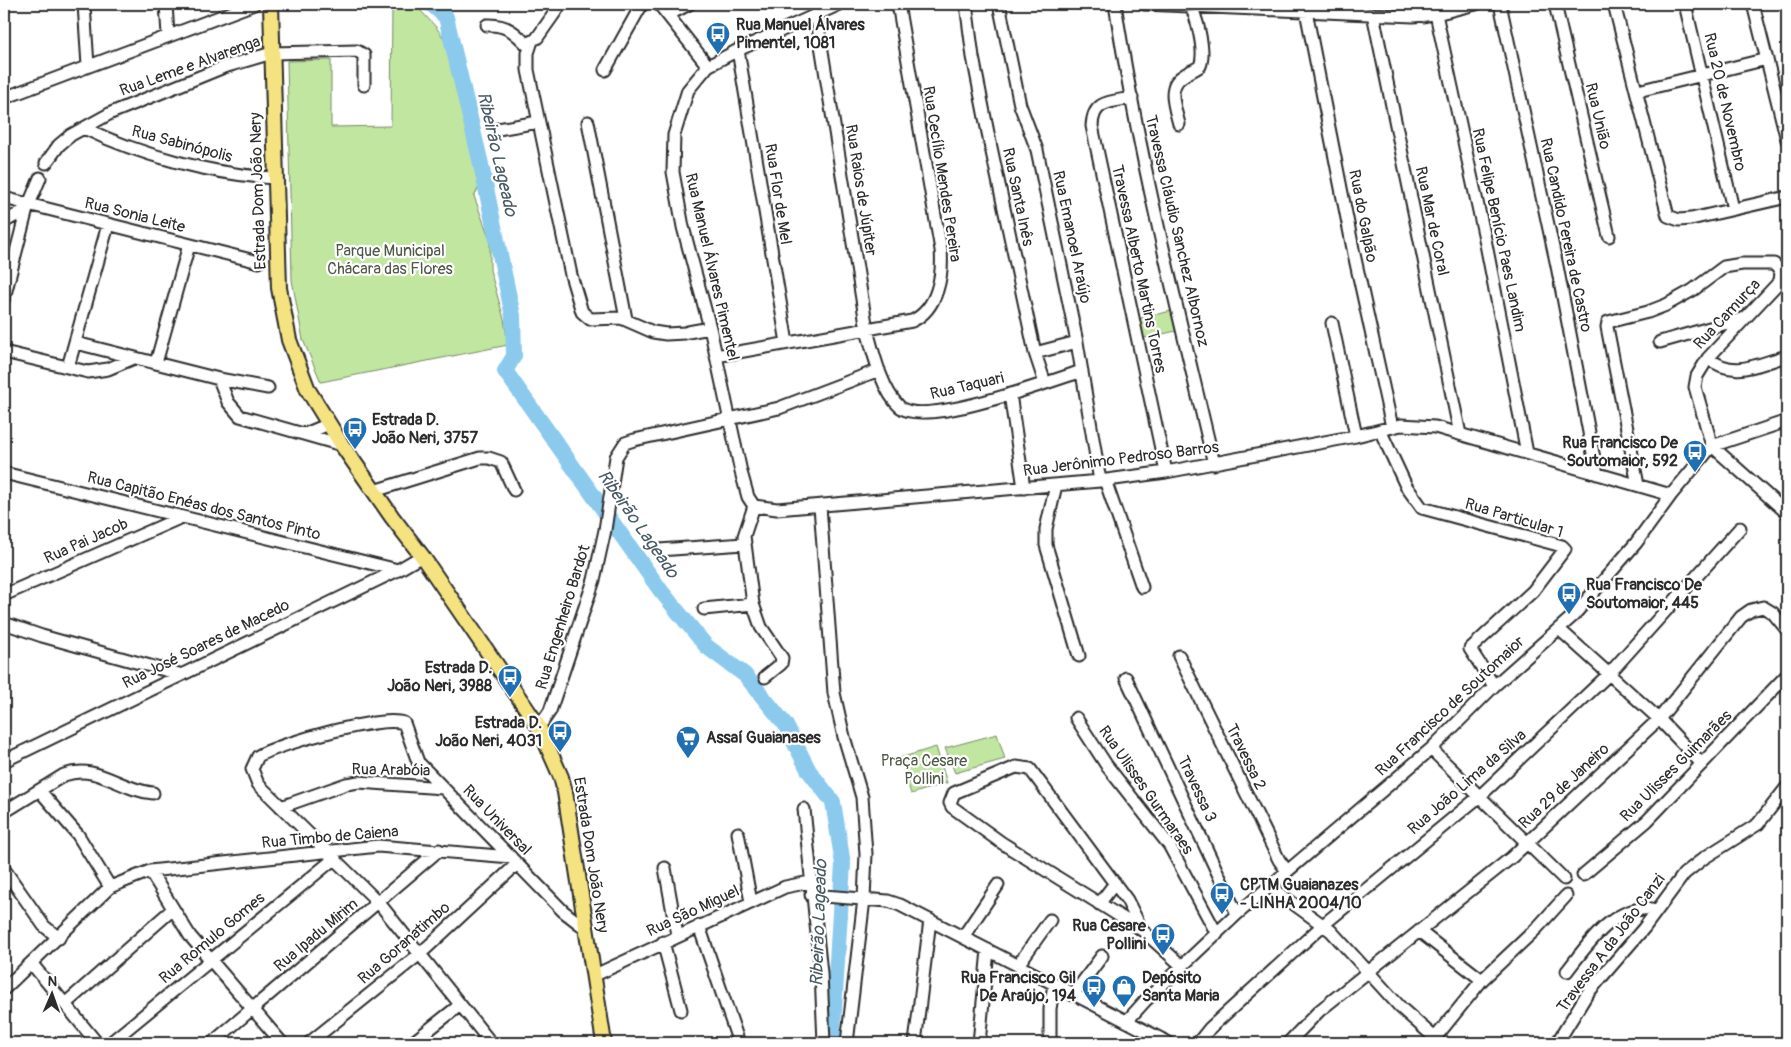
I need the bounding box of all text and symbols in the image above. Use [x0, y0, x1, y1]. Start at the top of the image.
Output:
place label: Rua Manuel Álvares Pimentel, 1081 [736, 14, 865, 53]
bus stop icon: Rua Manuel Álvares Pimentel, 1081 [705, 21, 731, 55]
street label: Rua Leme e Alvarenga [117, 31, 263, 101]
street label: Rua 20 de Novembro [1699, 31, 1751, 173]
street label: Rua União [1581, 81, 1615, 152]
street label: Rua Cecílio Mendes Pereira [918, 85, 966, 263]
water label: Ribeirão Lageado [472, 90, 523, 220]
street label: Estrada Dom João Nery [245, 112, 271, 270]
street label: Travessa Cláudio Sanchez Albornoz [1141, 113, 1213, 349]
street label: Rua Sabinópolis [130, 121, 234, 167]
street label: Rua Raios de Júpiter [841, 123, 881, 257]
street label: Rua Felipe Benício Paes Landim [1468, 126, 1530, 334]
street label: Rua Candido Pereira de Castro [1536, 136, 1596, 334]
street label: Rua Flor de Mel [760, 142, 796, 246]
street label: Rua Santa Inês [998, 146, 1038, 248]
street label: Travessa Alberto Martins Torres [1107, 163, 1171, 375]
street label: Rua Mar de Coral [1411, 165, 1453, 277]
street label: Rua do Galpão [1344, 168, 1382, 264]
street label: Rua Emanoel Araújo [1048, 169, 1096, 305]
street label: Rua Manuel Álvares Pimentel [681, 171, 743, 363]
street label: Rua Sonia Leite [83, 193, 187, 237]
park label: Parque Municipal Chácara das Flores [327, 241, 453, 279]
street label: Rua Camurça [1689, 275, 1765, 353]
street label: Rua Taquari [928, 368, 1006, 404]
place label: Estrada D. João Neri, 3757 [372, 410, 478, 448]
bus stop icon: Estrada D. João Neri, 3757 [342, 416, 368, 450]
place label: Rua Francisco De Soutomaior, 592 [1562, 433, 1679, 471]
street label: Rua Jerônimo Pedroso Barros [1022, 437, 1220, 481]
bus stop icon: Rua Francisco De Soutomaior, 592 [1682, 439, 1708, 473]
water label: Ribeirão Lageado [592, 465, 685, 584]
street label: Rua Capitão Enéas dos Santos Pinto [85, 467, 323, 545]
street label: Rua Particular 1 [1462, 494, 1566, 542]
street label: Rua Pai Jacob [41, 514, 131, 568]
street label: Rua Engenheiro Bardot [531, 542, 595, 692]
place label: Rua Francisco De Soutomaior, 445 [1586, 575, 1703, 613]
bus stop icon: Rua Francisco De Soutomaior, 445 [1556, 581, 1582, 615]
street label: Rua José Soares de Macedo [119, 595, 293, 693]
street label: Rua Francisco de Soutomaior [1371, 631, 1529, 780]
place label: Estrada D. João Neri, 3988 [387, 658, 492, 696]
bus stop icon: Estrada D. João Neri, 3988 [497, 664, 523, 698]
street label: Rua Ulisses Guimarães [1616, 706, 1736, 826]
place label: Estrada D. João Neri, 4031 [435, 713, 542, 751]
bus stop icon: Estrada D. João Neri, 4031 [547, 719, 573, 753]
street label: Travessa 2 [1221, 721, 1271, 793]
street label: Rua Ulisses Gurmaraes [1094, 722, 1198, 858]
supermarket icon: Assaí Guaianases [675, 725, 701, 759]
street label: Rua João Lima da Silva [1404, 725, 1530, 839]
place label: Assaí Guaianases [706, 728, 822, 748]
street label: Rua 29 de Janeiro [1515, 739, 1614, 833]
park label: Praça Cesare Pollini [881, 751, 967, 789]
street label: Travessa 3 [1173, 753, 1221, 825]
street label: Rua Arabóia [352, 759, 430, 781]
street label: Estrada Dom João Nery [569, 776, 613, 934]
street label: Rua Universal [458, 781, 536, 859]
street label: Rua Timbo de Caiena [261, 821, 399, 853]
water label: Ribeirão Lageado [805, 858, 833, 987]
street label: Travessa A da João Canzi [1552, 870, 1670, 1016]
place label: CPTM Guaianazes - LINHA 2004/10 [1240, 875, 1362, 913]
street label: Rua São Miguel [643, 881, 743, 941]
bus stop icon: CPTM Guaianazes - LINHA 2004/10 [1209, 881, 1235, 915]
street label: Rua Romulo Gomes [155, 888, 269, 988]
street label: Rua Ipadu Mirim [270, 894, 362, 976]
street label: Rua Goranatimbo [354, 897, 455, 988]
place label: Rua Cesare Pollini [1072, 916, 1147, 954]
bus stop icon: Rua Cesare Pollini [1150, 922, 1176, 956]
place label: Rua Francisco Gil De Araújo, 194 [961, 968, 1077, 1006]
place label: Depósito Santa Maria [1142, 968, 1220, 1006]
north arrow [28, 970, 78, 1020]
text: N [47, 973, 57, 990]
bus stop icon: Rua Francisco Gil De Araújo, 194 [1081, 974, 1107, 1008]
shop icon: Depósito Santa Maria [1111, 974, 1137, 1008]

